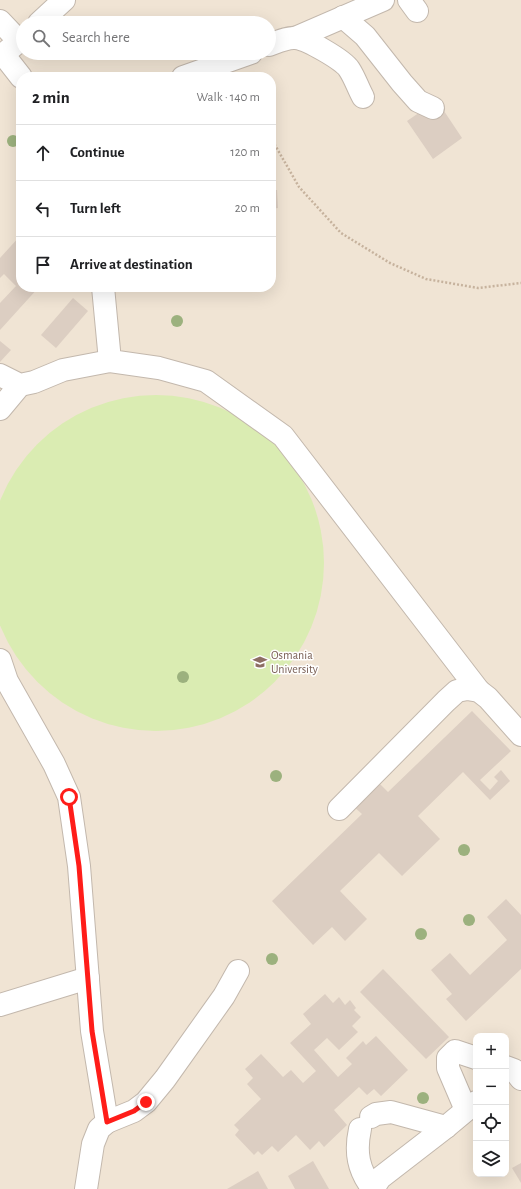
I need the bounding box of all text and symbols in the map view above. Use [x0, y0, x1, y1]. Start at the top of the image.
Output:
search box [16, 16, 276, 60]
icon: search [30, 27, 52, 49]
text: Search here [62, 30, 130, 45]
text: 2 min [32, 89, 70, 106]
text: Walk · 140 m [197, 91, 260, 104]
icon: ahead [32, 142, 54, 164]
text: Continue [70, 145, 125, 160]
text: 120 m [230, 146, 260, 159]
icon: left [32, 198, 54, 220]
text: Turn left [70, 201, 121, 216]
text: 20 m [235, 202, 260, 215]
icon: arrive [32, 254, 54, 276]
text: Arrive at destination [70, 257, 193, 272]
place label: Osmania University [271, 649, 318, 676]
school or university icon: Osmania University [252, 654, 268, 670]
route start [60, 788, 78, 806]
map controls [473, 1033, 509, 1177]
button: + [473, 1033, 509, 1069]
button: − [473, 1069, 509, 1105]
route end [137, 1093, 155, 1111]
button: locate [473, 1105, 509, 1141]
button: layers [473, 1141, 509, 1177]

